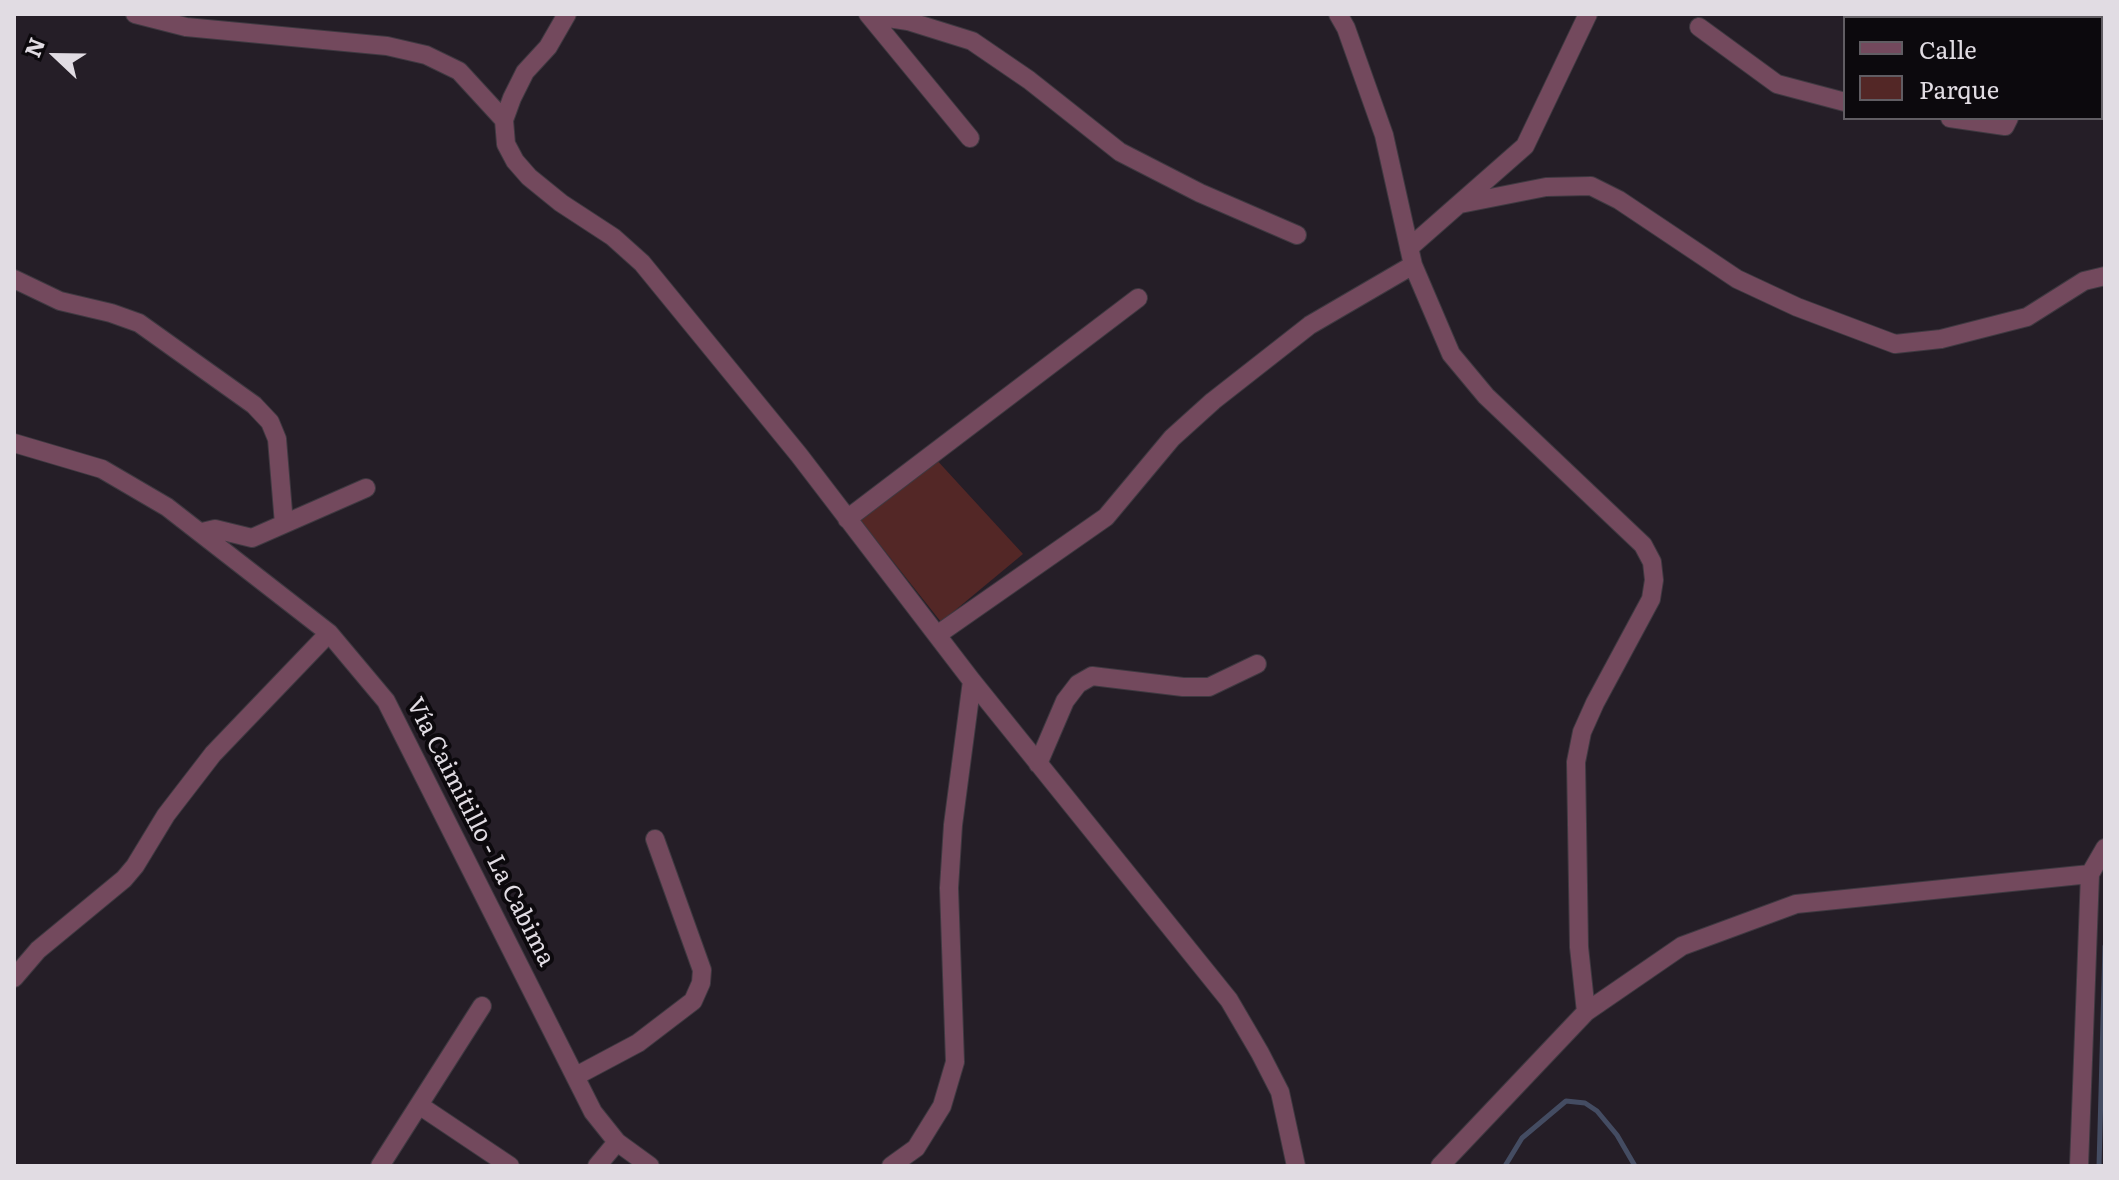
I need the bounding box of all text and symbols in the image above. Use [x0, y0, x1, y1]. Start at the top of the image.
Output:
north arrow [16, 16, 96, 96]
legend [1843, 16, 2103, 120]
text: Calle [1919, 31, 1977, 66]
text: N [15, 32, 52, 62]
text: Parque [1919, 71, 1999, 106]
street label: Vía Caimitillo - La Cabima [400, 693, 560, 971]

